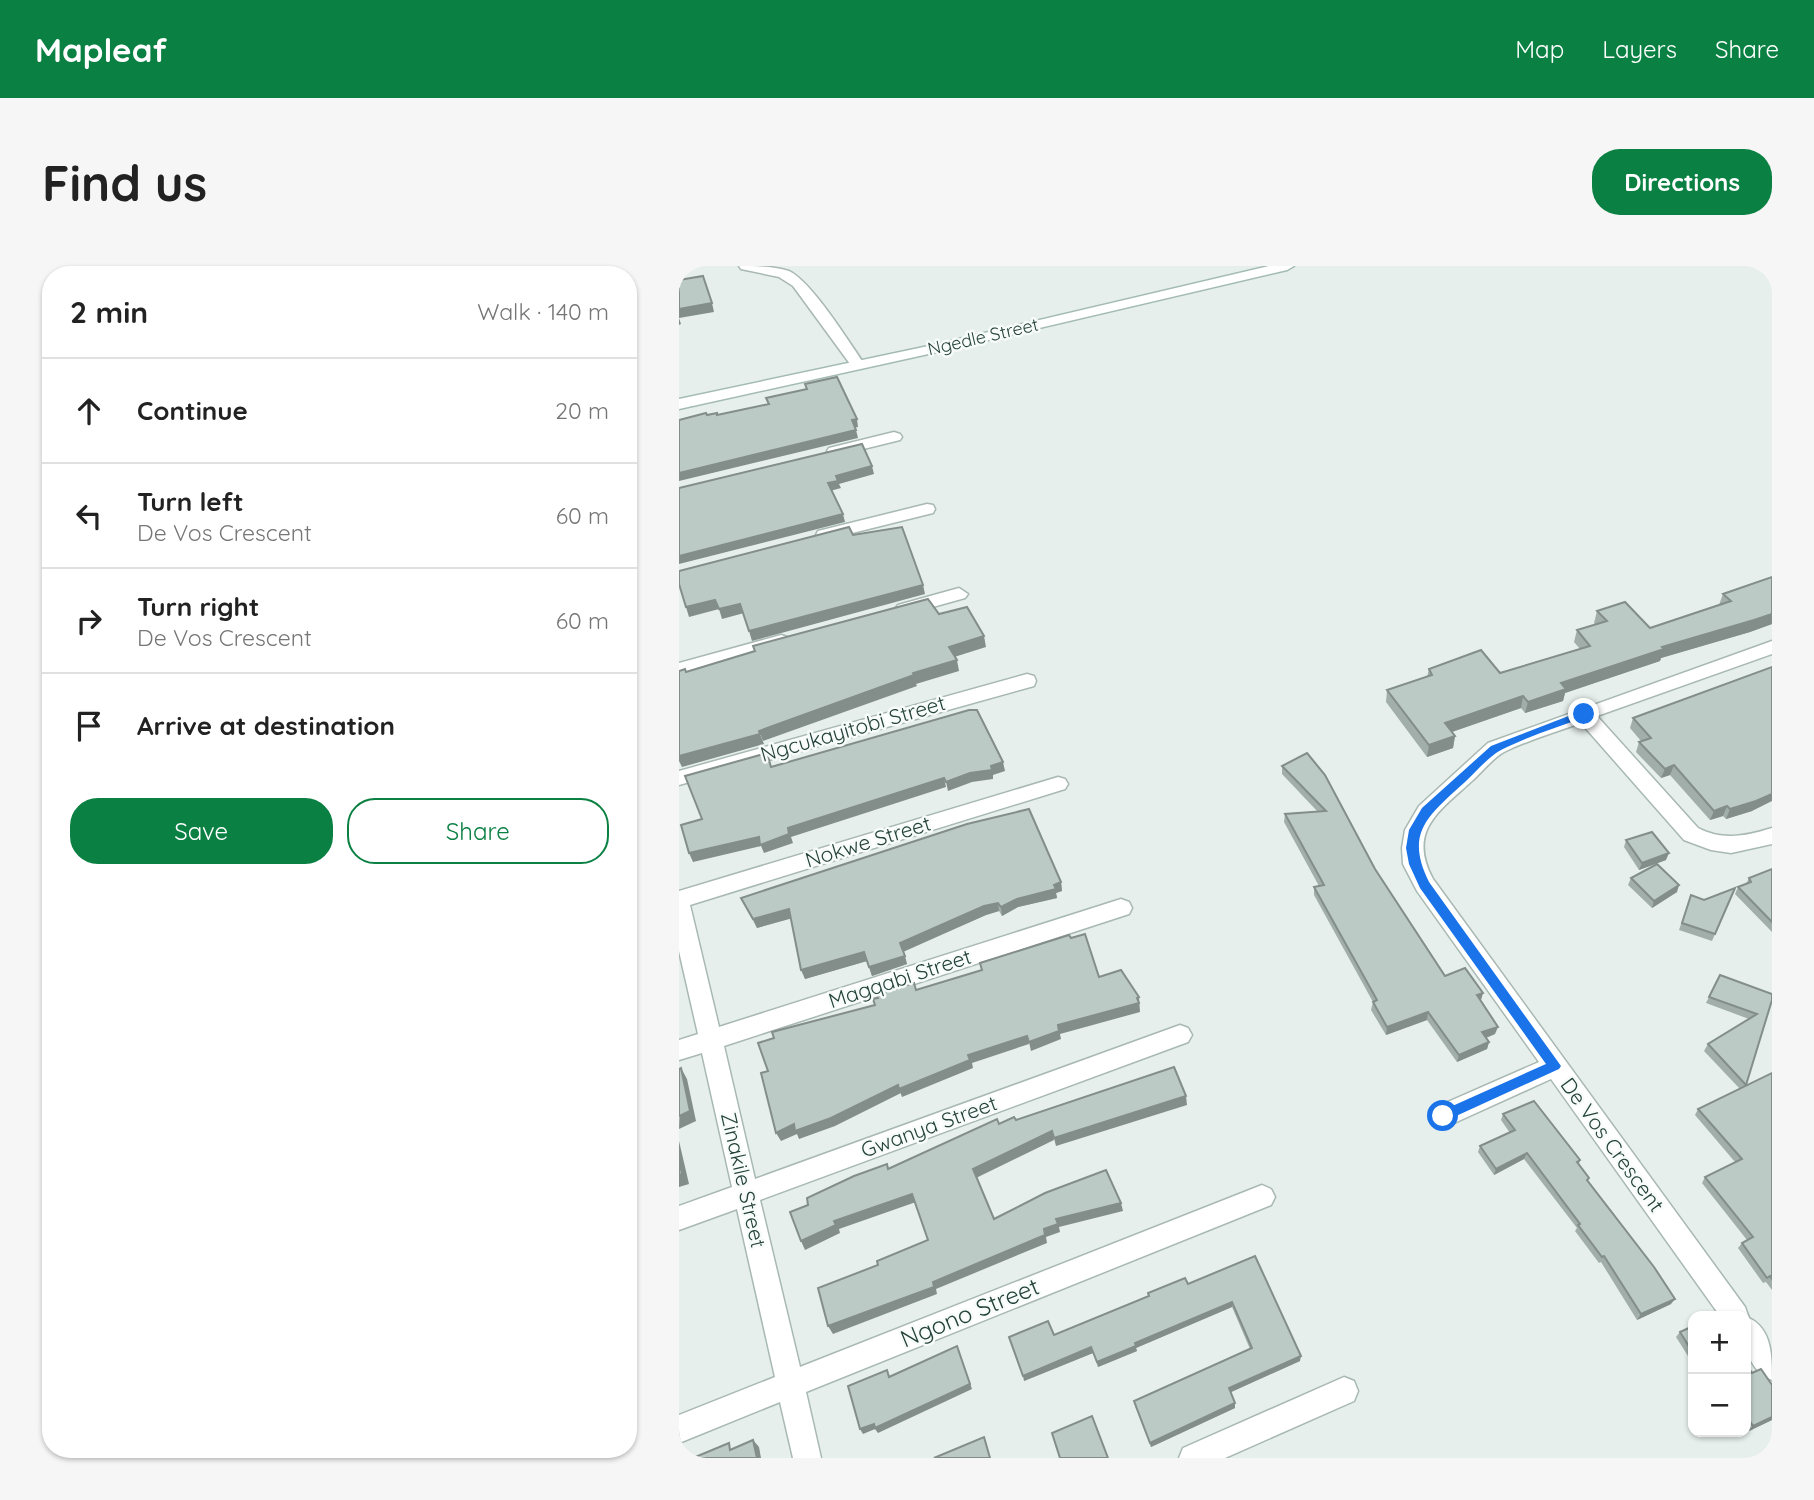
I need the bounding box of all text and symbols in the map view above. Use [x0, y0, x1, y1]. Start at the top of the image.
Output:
text: Mapleaf [35, 29, 167, 70]
text: Map [1515, 34, 1564, 64]
text: Layers [1602, 34, 1677, 64]
text: Share [1715, 34, 1779, 64]
button: Directions [1592, 149, 1772, 215]
text: Find us [42, 152, 207, 213]
text: 2 min [70, 293, 148, 331]
text: Walk · 140 m [477, 297, 609, 326]
street label: Ngedle Street [925, 313, 1041, 360]
icon: ahead [70, 392, 108, 430]
text: Continue [137, 394, 248, 427]
text: 20 m [555, 396, 609, 425]
text: Turn left [137, 485, 244, 518]
icon: left [70, 497, 108, 535]
text: 60 m [556, 501, 609, 530]
text: De Vos Crescent [137, 518, 312, 547]
text: Turn right [137, 590, 259, 623]
icon: right [70, 602, 108, 640]
text: 60 m [556, 606, 609, 635]
text: De Vos Crescent [137, 623, 312, 652]
street label: Ngcukayitobi Street [757, 689, 948, 767]
route end [1568, 698, 1599, 729]
icon: arrive [70, 707, 108, 745]
text: Arrive at destination [137, 709, 395, 742]
button: Save [70, 798, 333, 864]
button: Share [347, 798, 609, 864]
street label: Nokwe Street [802, 810, 934, 872]
street label: Magqabi Street [825, 943, 974, 1013]
street label: De Vos Crescent [1555, 1072, 1670, 1217]
street label: Gwanya Street [857, 1089, 1000, 1163]
route start [1427, 1100, 1458, 1131]
street label: Zinakile Street [716, 1110, 772, 1250]
street label: Ngono Street [896, 1271, 1043, 1354]
map controls [1688, 1311, 1751, 1437]
button: + [1688, 1311, 1751, 1374]
button: − [1688, 1374, 1751, 1437]

